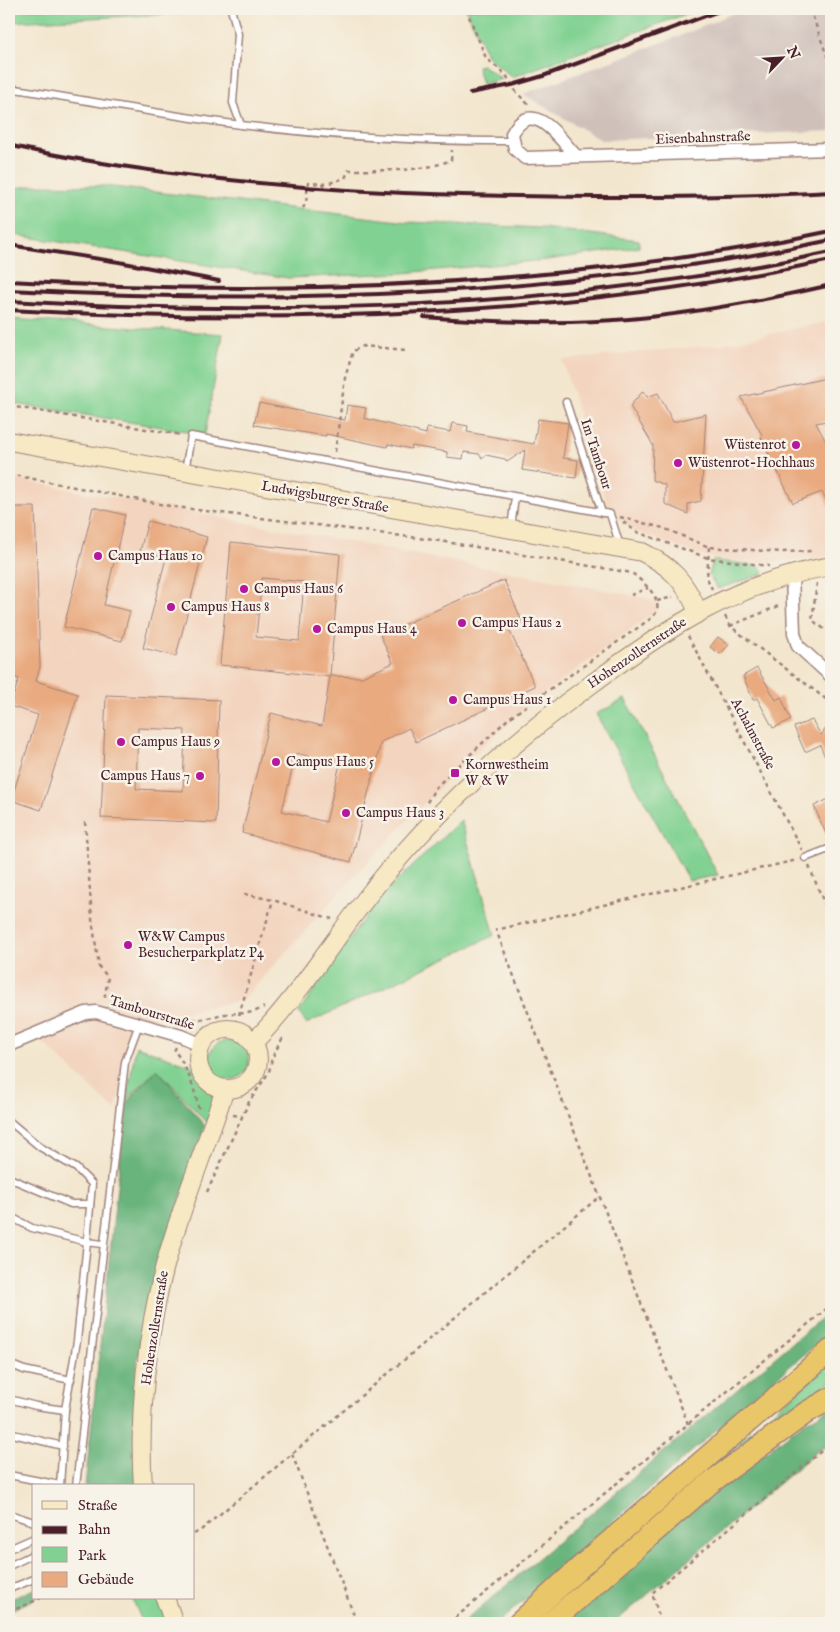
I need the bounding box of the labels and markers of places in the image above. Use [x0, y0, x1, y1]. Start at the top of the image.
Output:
place label: Wüstenrot [724, 436, 786, 454]
marker: Wüstenrot [790, 439, 802, 451]
place label: Wüstenrot-Hochhaus [688, 454, 815, 472]
marker: Wüstenrot-Hochhaus [672, 457, 684, 469]
place label: Campus Haus 10 [108, 547, 203, 565]
marker: Campus Haus 10 [92, 550, 104, 562]
place label: Campus Haus 6 [254, 580, 344, 598]
marker: Campus Haus 6 [238, 583, 250, 595]
place label: Campus Haus 8 [181, 598, 269, 616]
marker: Campus Haus 8 [165, 601, 177, 613]
place label: Campus Haus 2 [472, 614, 562, 632]
marker: Campus Haus 2 [456, 617, 468, 629]
place label: Campus Haus 4 [327, 620, 417, 638]
marker: Campus Haus 4 [311, 623, 323, 635]
place label: Campus Haus 1 [463, 691, 551, 709]
marker: Campus Haus 1 [447, 694, 459, 706]
place label: Campus Haus 9 [131, 733, 220, 751]
marker: Campus Haus 9 [115, 736, 127, 748]
place label: Campus Haus 5 [286, 753, 374, 771]
marker: Campus Haus 5 [270, 756, 282, 768]
place label: Kornwestheim W & W [465, 756, 549, 790]
place label: Campus Haus 7 [101, 767, 190, 785]
marker: Kornwestheim W & W [449, 767, 461, 779]
marker: Campus Haus 7 [194, 770, 206, 782]
place label: Campus Haus 3 [356, 804, 444, 822]
marker: Campus Haus 3 [340, 807, 352, 819]
place label: W&W Campus Besucherparkplatz P4 [138, 928, 264, 962]
marker: W&W Campus Besucherparkplatz P4 [122, 939, 134, 951]

